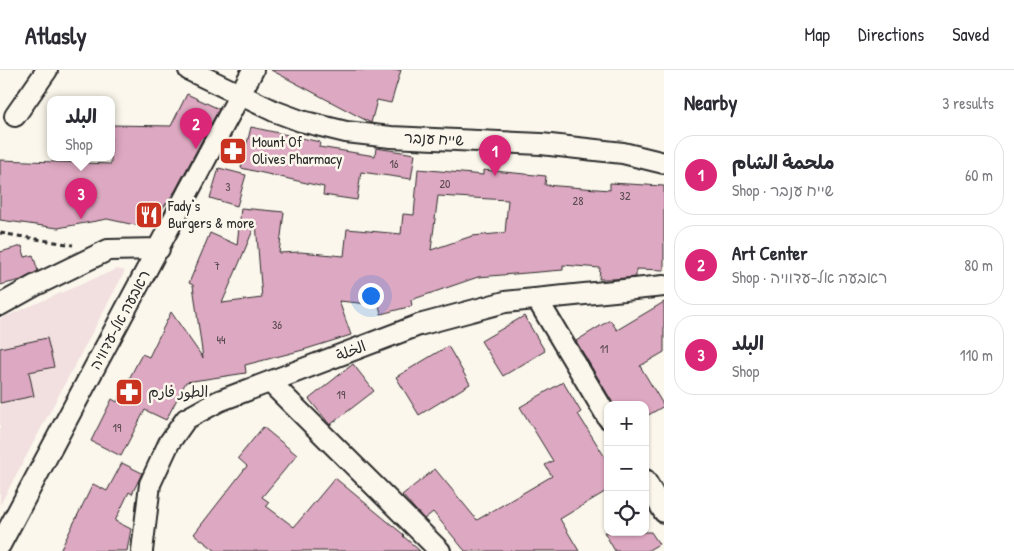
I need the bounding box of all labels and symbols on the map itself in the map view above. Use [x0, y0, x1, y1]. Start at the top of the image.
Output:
pin: 2 [180, 108, 212, 149]
street label: שייח ענבר [404, 126, 465, 151]
place label: Mount Of Olives Pharmacy [252, 131, 342, 169]
pin: 1 [479, 135, 511, 176]
pharmacy icon: Mount Of Olives Pharmacy [218, 136, 248, 166]
house number: 16 [389, 155, 399, 172]
house number: 20 [440, 175, 451, 192]
pin: 3 [65, 178, 97, 219]
house number: 3 [225, 178, 231, 195]
house number: 32 [620, 187, 631, 204]
house number: 28 [573, 192, 583, 209]
place label: Fady‘s Burgers & more [167, 195, 254, 233]
restaurant icon: Fady‘s Burgers & more [134, 200, 164, 230]
house number: 7 [214, 257, 220, 274]
street label: ראבעה אל-עדוויה [84, 266, 155, 373]
your location [358, 283, 384, 309]
house number: 36 [272, 316, 282, 333]
house number: 44 [216, 331, 226, 348]
street label: الخلة [333, 335, 369, 366]
house number: 11 [600, 340, 608, 357]
pharmacy icon: الطور فارم [114, 377, 144, 407]
place label: الطور فارم [148, 381, 208, 403]
house number: 19 [337, 386, 346, 403]
house number: 19 [113, 419, 122, 436]

